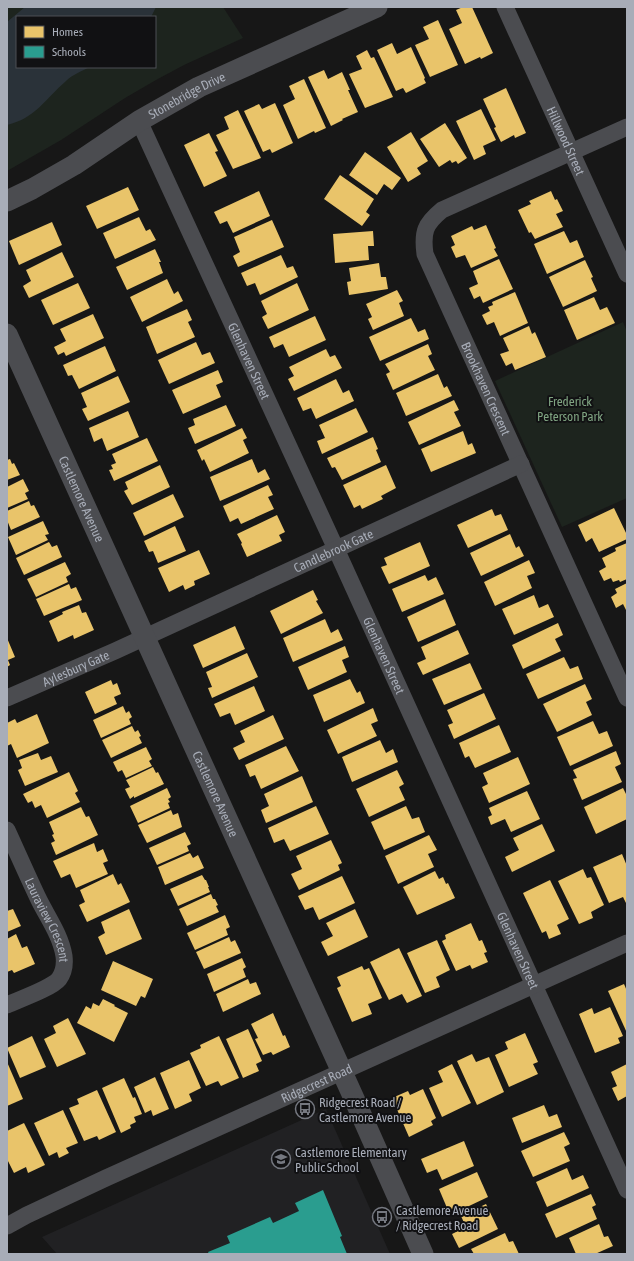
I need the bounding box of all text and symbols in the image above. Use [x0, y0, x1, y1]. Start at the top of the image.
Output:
legend [16, 16, 156, 68]
text: Homes [52, 25, 83, 39]
text: Schools [52, 45, 86, 59]
street label: Stonebridge Drive [146, 69, 228, 122]
street label: Hillwood Street [544, 104, 588, 178]
street label: Glenhaven Street [225, 320, 274, 402]
street label: Brookhaven Crescent [459, 340, 514, 438]
park label: Frederick Peterson Park [537, 394, 603, 424]
street label: Castlemore Avenue [56, 454, 108, 544]
street label: Candlebrook Gate [291, 526, 375, 575]
street label: Glenhaven Street [360, 615, 408, 696]
street label: Aylesbury Gate [40, 647, 112, 689]
street label: Castlemore Avenue [190, 749, 242, 839]
street label: Lauraview Crescent [22, 875, 72, 963]
street label: Glenhaven Street [494, 910, 542, 991]
street label: Ridgecrest Road [279, 1061, 354, 1106]
place label: Ridgecrest Road / Castlemore Avenue [319, 1095, 412, 1125]
bus stop icon: Ridgecrest Road / Castlemore Avenue [294, 1098, 316, 1120]
place label: Castlemore Elementary Public School [295, 1145, 407, 1175]
school or university icon: Castlemore Elementary Public School [270, 1148, 292, 1170]
place label: Castlemore Avenue / Ridgecrest Road [396, 1203, 489, 1233]
bus stop icon: Castlemore Avenue / Ridgecrest Road [371, 1206, 393, 1228]

